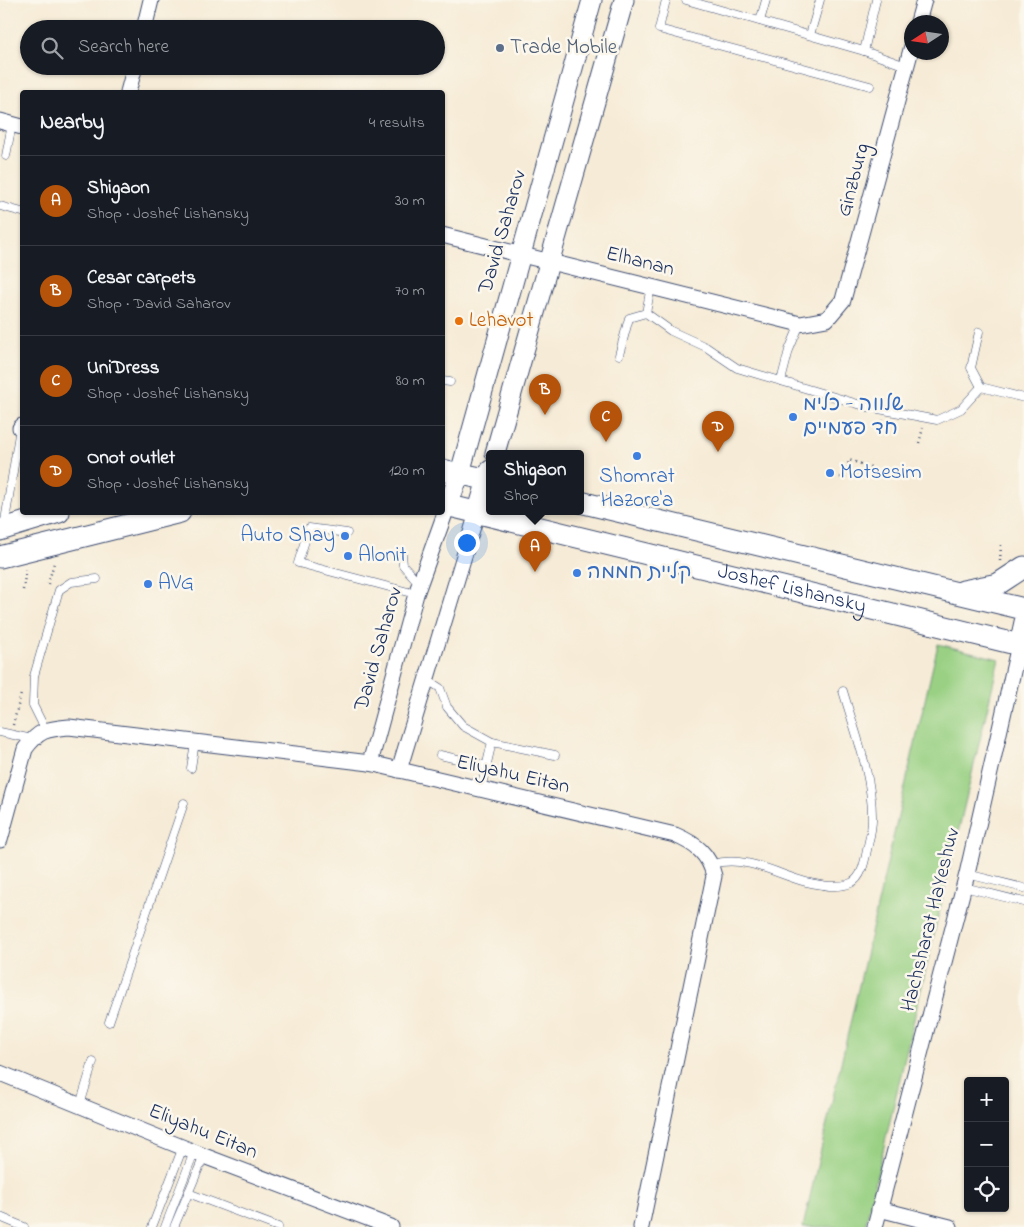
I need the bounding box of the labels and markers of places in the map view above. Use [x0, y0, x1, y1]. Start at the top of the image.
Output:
place label: Trade Mobile [510, 33, 618, 63]
marker: Trade Mobile [494, 42, 506, 54]
place label: Lehavot [469, 306, 534, 336]
marker: Lehavot [453, 315, 465, 327]
pin: B [529, 374, 561, 415]
place label: שלווה - כלימ חד פעמיים [803, 390, 904, 444]
pin: C [590, 401, 622, 442]
pin: D [702, 411, 734, 452]
marker: שלווה - כלימ חד פעמיים [787, 411, 799, 423]
marker: Shomrat Hazore'a [631, 450, 643, 462]
place label: Motsesim [840, 458, 922, 488]
place label: Shomrat Hazore'a [599, 462, 675, 516]
marker: Motsesim [824, 467, 836, 479]
place label: Auto Shay [240, 521, 335, 553]
marker: Auto Shay [339, 530, 351, 542]
pin: A [519, 531, 551, 572]
place label: Alonit [358, 541, 407, 571]
marker: Alonit [342, 550, 354, 562]
place label: קליית חממה [587, 558, 691, 588]
marker: קליית חממה [571, 567, 583, 579]
place label: AVG [158, 569, 194, 599]
marker: AVG [142, 578, 154, 590]

